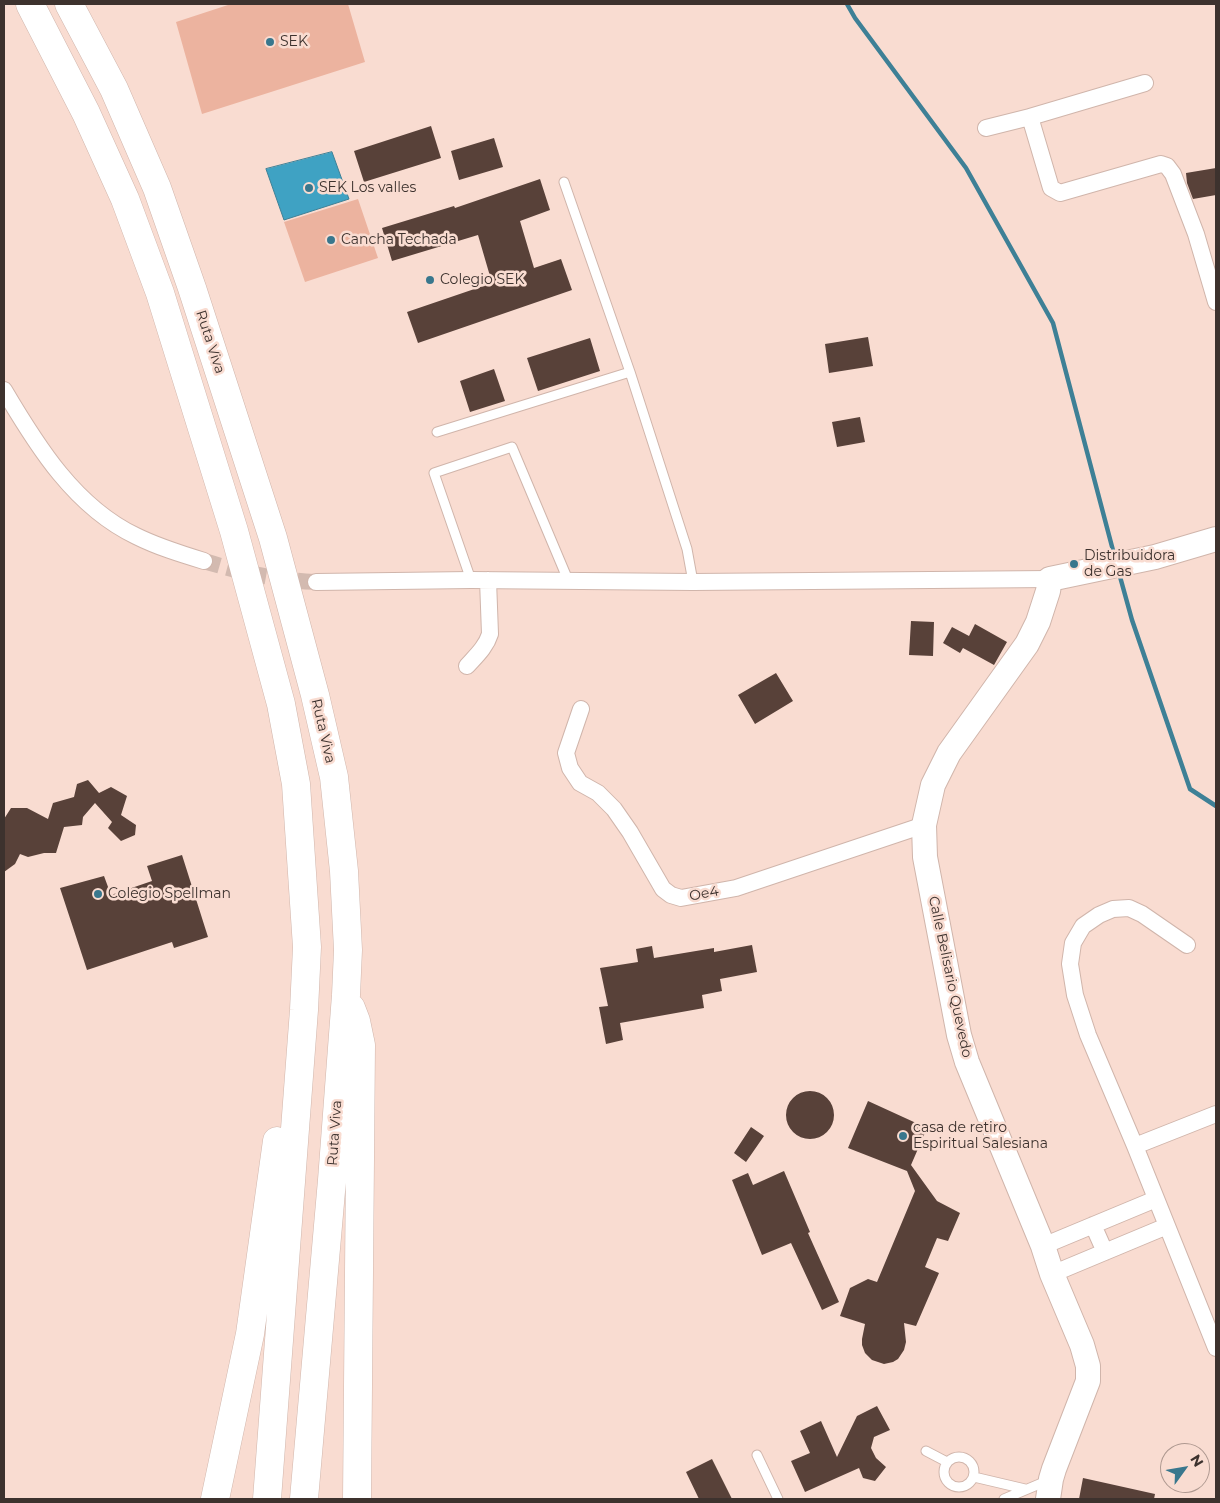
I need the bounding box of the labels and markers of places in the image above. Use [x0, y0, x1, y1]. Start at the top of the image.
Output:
place label: SEK [280, 34, 308, 50]
marker: SEK [264, 36, 276, 48]
place label: SEK Los valles [319, 180, 416, 196]
marker: SEK Los valles [303, 182, 315, 194]
place label: Cancha Techada [341, 232, 457, 248]
marker: Cancha Techada [325, 234, 337, 246]
place label: Colegio SEK [440, 272, 524, 288]
marker: Colegio SEK [424, 274, 436, 286]
place label: Distribuidora de Gas [1084, 548, 1175, 580]
marker: Distribuidora de Gas [1068, 558, 1080, 570]
place label: Colegio Spellman [108, 886, 231, 902]
marker: Colegio Spellman [92, 888, 104, 900]
place label: casa de retiro Espiritual Salesiana [913, 1120, 1048, 1152]
marker: casa de retiro Espiritual Salesiana [897, 1130, 909, 1142]

